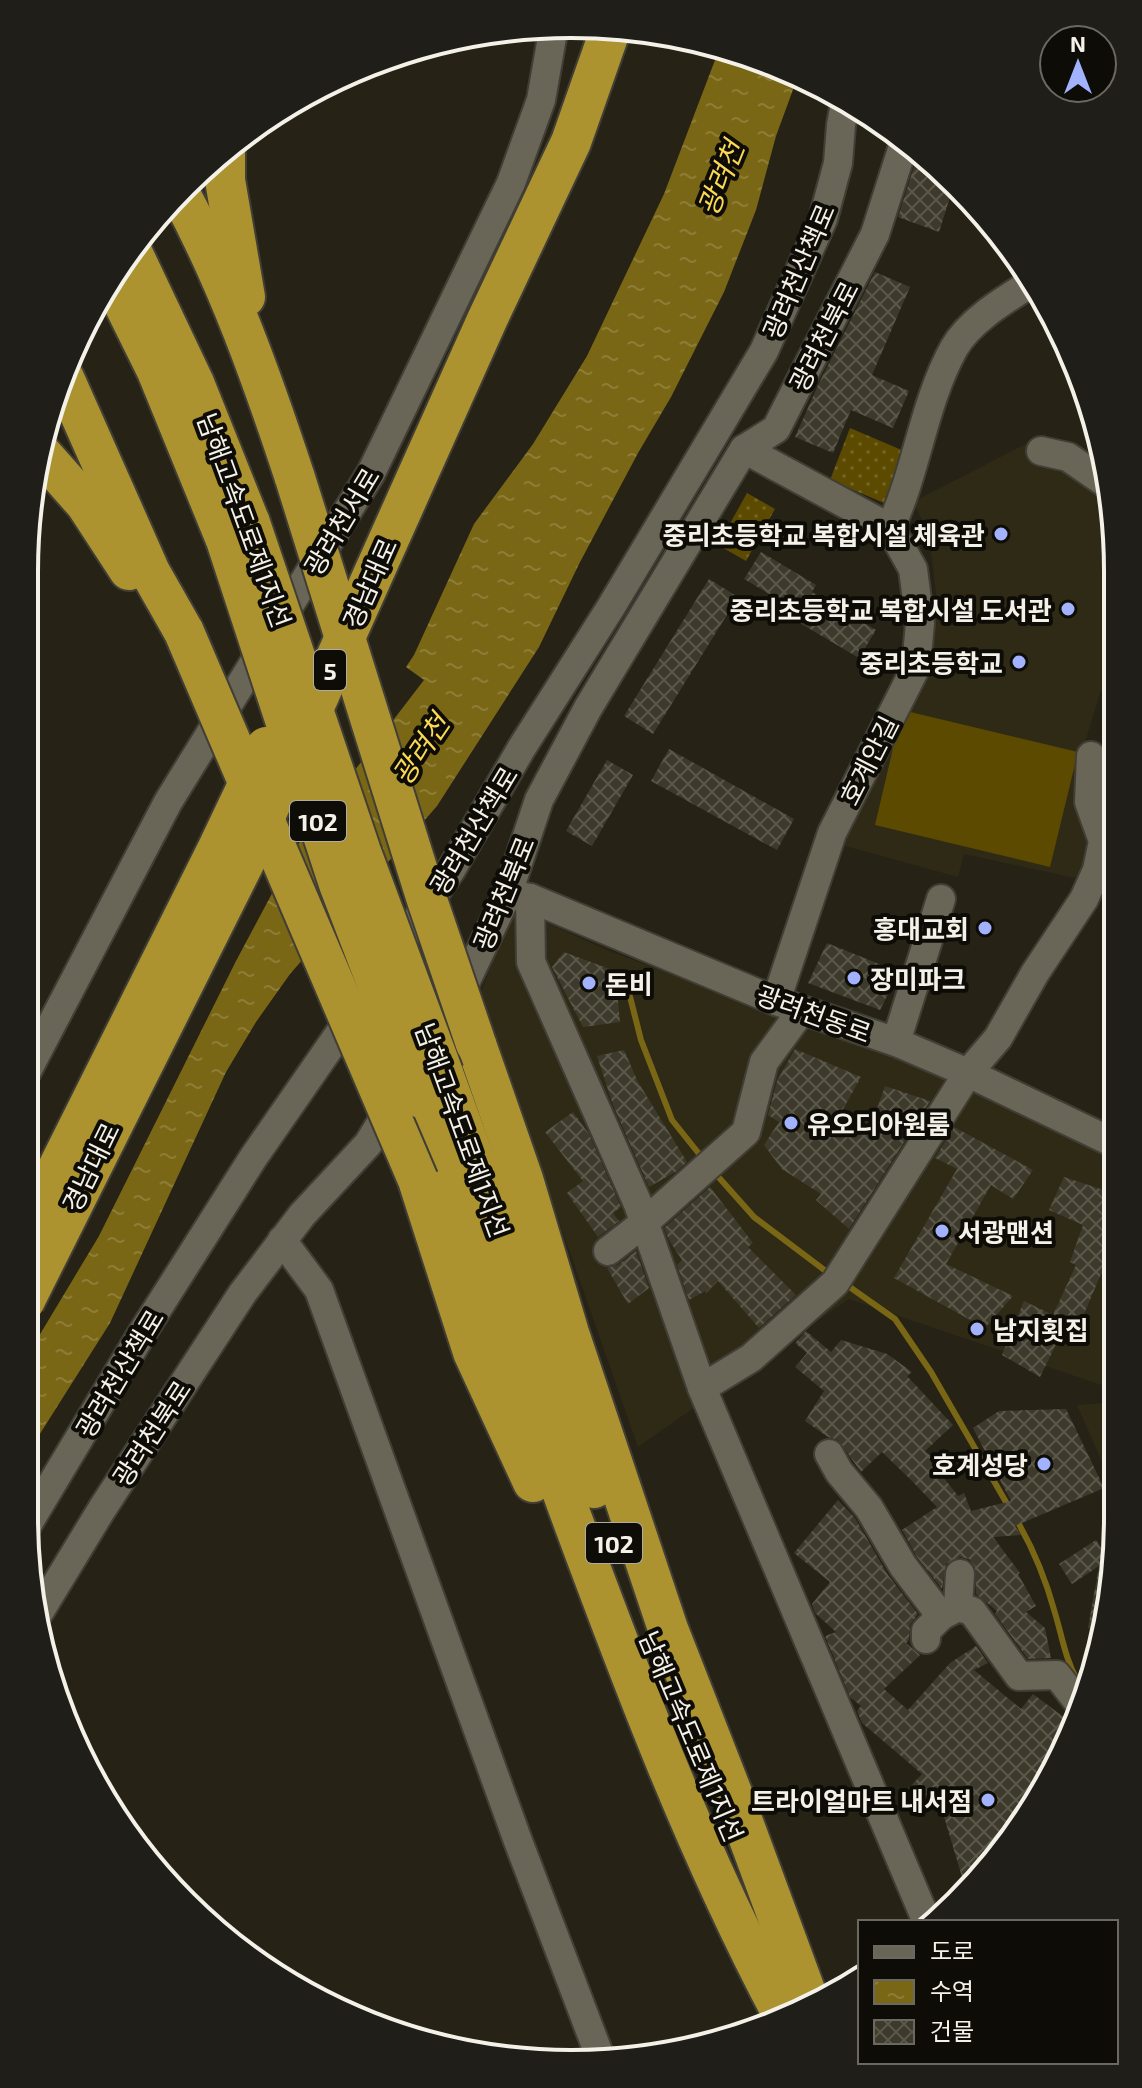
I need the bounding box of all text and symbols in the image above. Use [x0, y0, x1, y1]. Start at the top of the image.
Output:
north arrow [1038, 24, 1118, 104]
text: N [1070, 30, 1086, 56]
water label: 광려천 [690, 133, 751, 220]
street label: 광려천산책로 [756, 199, 840, 343]
street label: 광려천북로 [782, 276, 864, 396]
street label: 남해고속도로제1지선 [192, 409, 298, 631]
street label: 광려천서로 [297, 462, 385, 580]
place label: 중리초등학교 복합시설 체육관 [663, 519, 985, 550]
marker: 중리초등학교 복합시설 체육관 [992, 525, 1010, 543]
street label: 경남대로 [335, 533, 403, 633]
place label: 중리초등학교 복합시설 도서관 [730, 594, 1052, 625]
marker: 중리초등학교 복합시설 도서관 [1059, 600, 1077, 618]
place label: 중리초등학교 [859, 647, 1003, 678]
road number: 5 [314, 650, 346, 690]
marker: 중리초등학교 [1010, 653, 1028, 671]
water label: 광려천 [384, 705, 458, 791]
street label: 호계안길 [832, 710, 904, 810]
street label: 광려천산책로 [423, 761, 523, 899]
road number: 102 [290, 801, 346, 841]
street label: 광려천북로 [466, 832, 540, 954]
place label: 홍대교회 [873, 913, 969, 944]
marker: 홍대교회 [976, 919, 994, 937]
place label: 장미파크 [870, 963, 966, 994]
place label: 돈비 [605, 968, 653, 999]
marker: 장미파크 [845, 969, 863, 987]
marker: 돈비 [580, 974, 598, 992]
street label: 광려천동로 [753, 978, 875, 1048]
street label: 남해고속도로제1지선 [410, 1019, 516, 1241]
place label: 유오디아원룸 [807, 1108, 951, 1139]
marker: 유오디아원룸 [782, 1114, 800, 1132]
street label: 경남대로 [55, 1117, 125, 1217]
place label: 서광맨션 [958, 1216, 1054, 1247]
marker: 서광맨션 [933, 1222, 951, 1240]
street label: 광려천산책로 [69, 1304, 169, 1442]
place label: 남지횟집 [993, 1314, 1089, 1345]
marker: 남지횟집 [968, 1320, 986, 1338]
street label: 광려천북로 [105, 1374, 197, 1492]
place label: 호계성당 [932, 1449, 1028, 1480]
marker: 호계성당 [1035, 1455, 1053, 1473]
road number: 102 [586, 1523, 642, 1563]
street label: 남해고속도로제1지선 [634, 1626, 750, 1846]
place label: 트라이얼마트 내서점 [751, 1785, 972, 1816]
marker: 트라이얼마트 내서점 [979, 1791, 997, 1809]
legend [858, 1920, 1118, 2064]
text: 도로 [930, 1936, 974, 1965]
text: 수역 [930, 1976, 974, 2005]
text: 건물 [930, 2016, 974, 2045]

